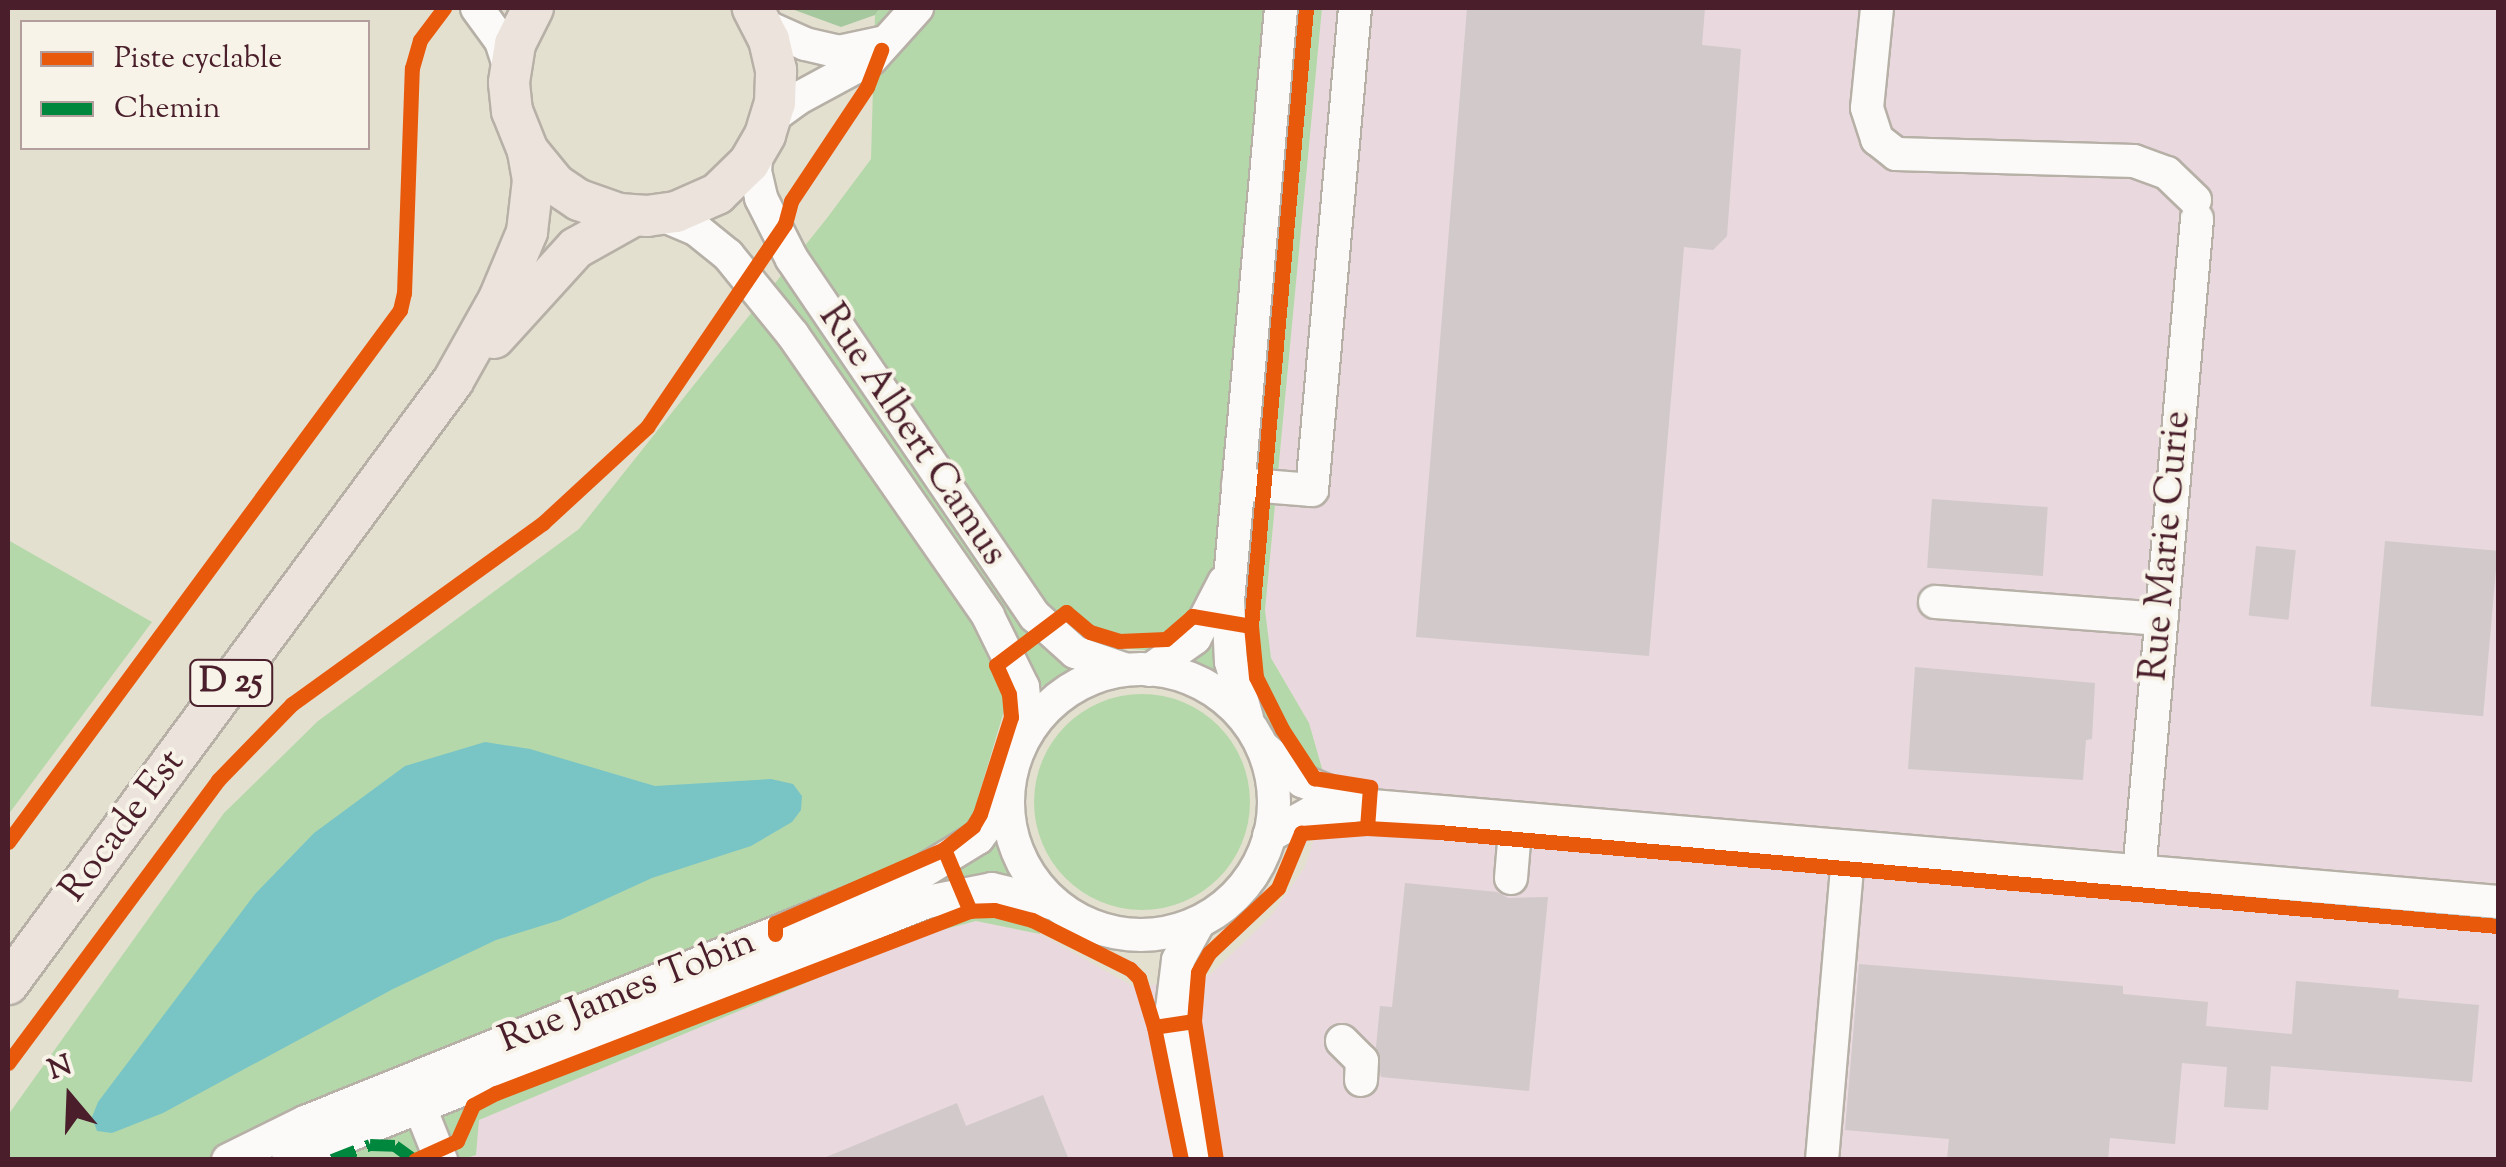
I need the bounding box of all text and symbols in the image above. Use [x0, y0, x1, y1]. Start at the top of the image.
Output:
legend [20, 20, 370, 150]
text: Piste cyclable [114, 38, 282, 81]
text: Chemin [114, 88, 221, 131]
street label: Rue Albert Camus [807, 297, 1015, 575]
street label: Rue Marie Curie [2133, 409, 2203, 683]
road number: D 25 [188, 653, 274, 713]
street label: Rocade Est [52, 742, 196, 912]
street label: Rue James Tobin [493, 921, 763, 1065]
text: N [43, 1046, 77, 1091]
north arrow [20, 1047, 120, 1147]

